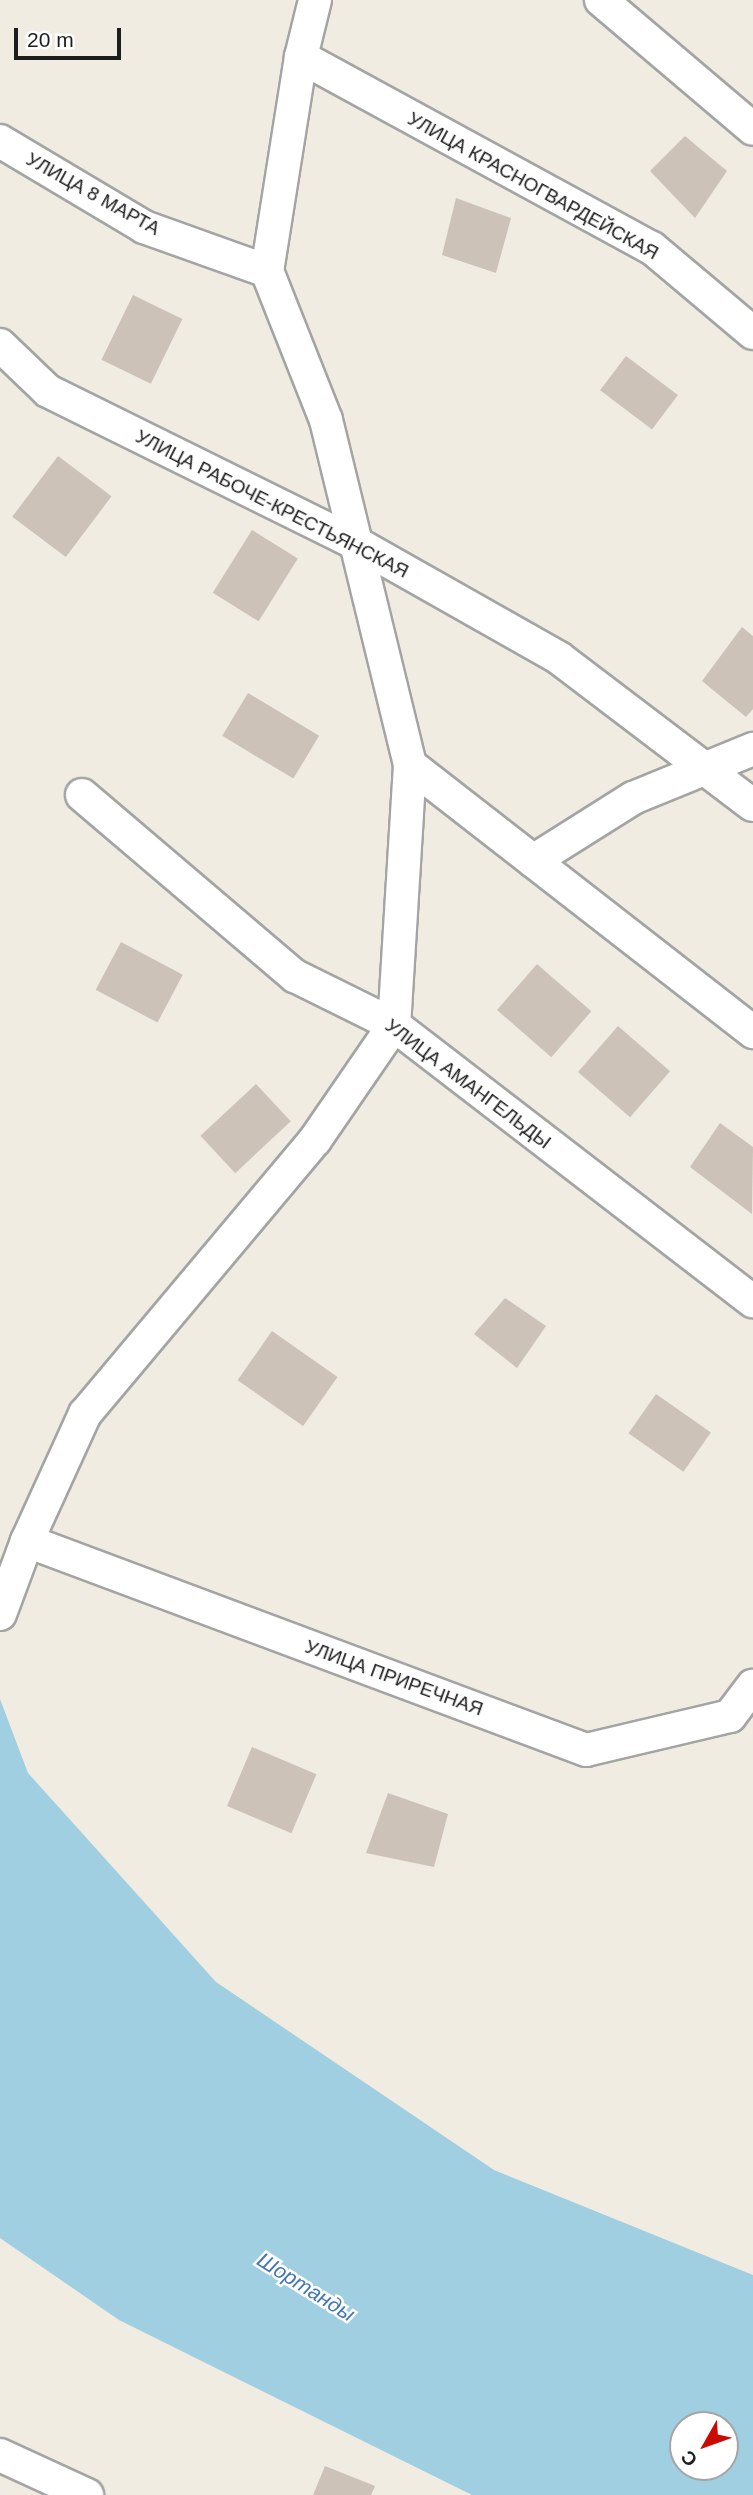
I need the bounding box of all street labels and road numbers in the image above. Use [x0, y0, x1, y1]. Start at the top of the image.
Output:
street label: УЛИЦА КРАСНОГВАРДЕЙСКАЯ [404, 107, 662, 265]
street label: УЛИЦА 8 МАРТА [22, 148, 164, 240]
street label: УЛИЦА РАБОЧЕ-КРЕСТЬЯНСКАЯ [132, 425, 412, 583]
street label: УЛИЦА АМАНГЕЛЬДЫ [381, 1014, 555, 1154]
street label: УЛИЦА ПРИРЕЧНАЯ [302, 1635, 486, 1721]

